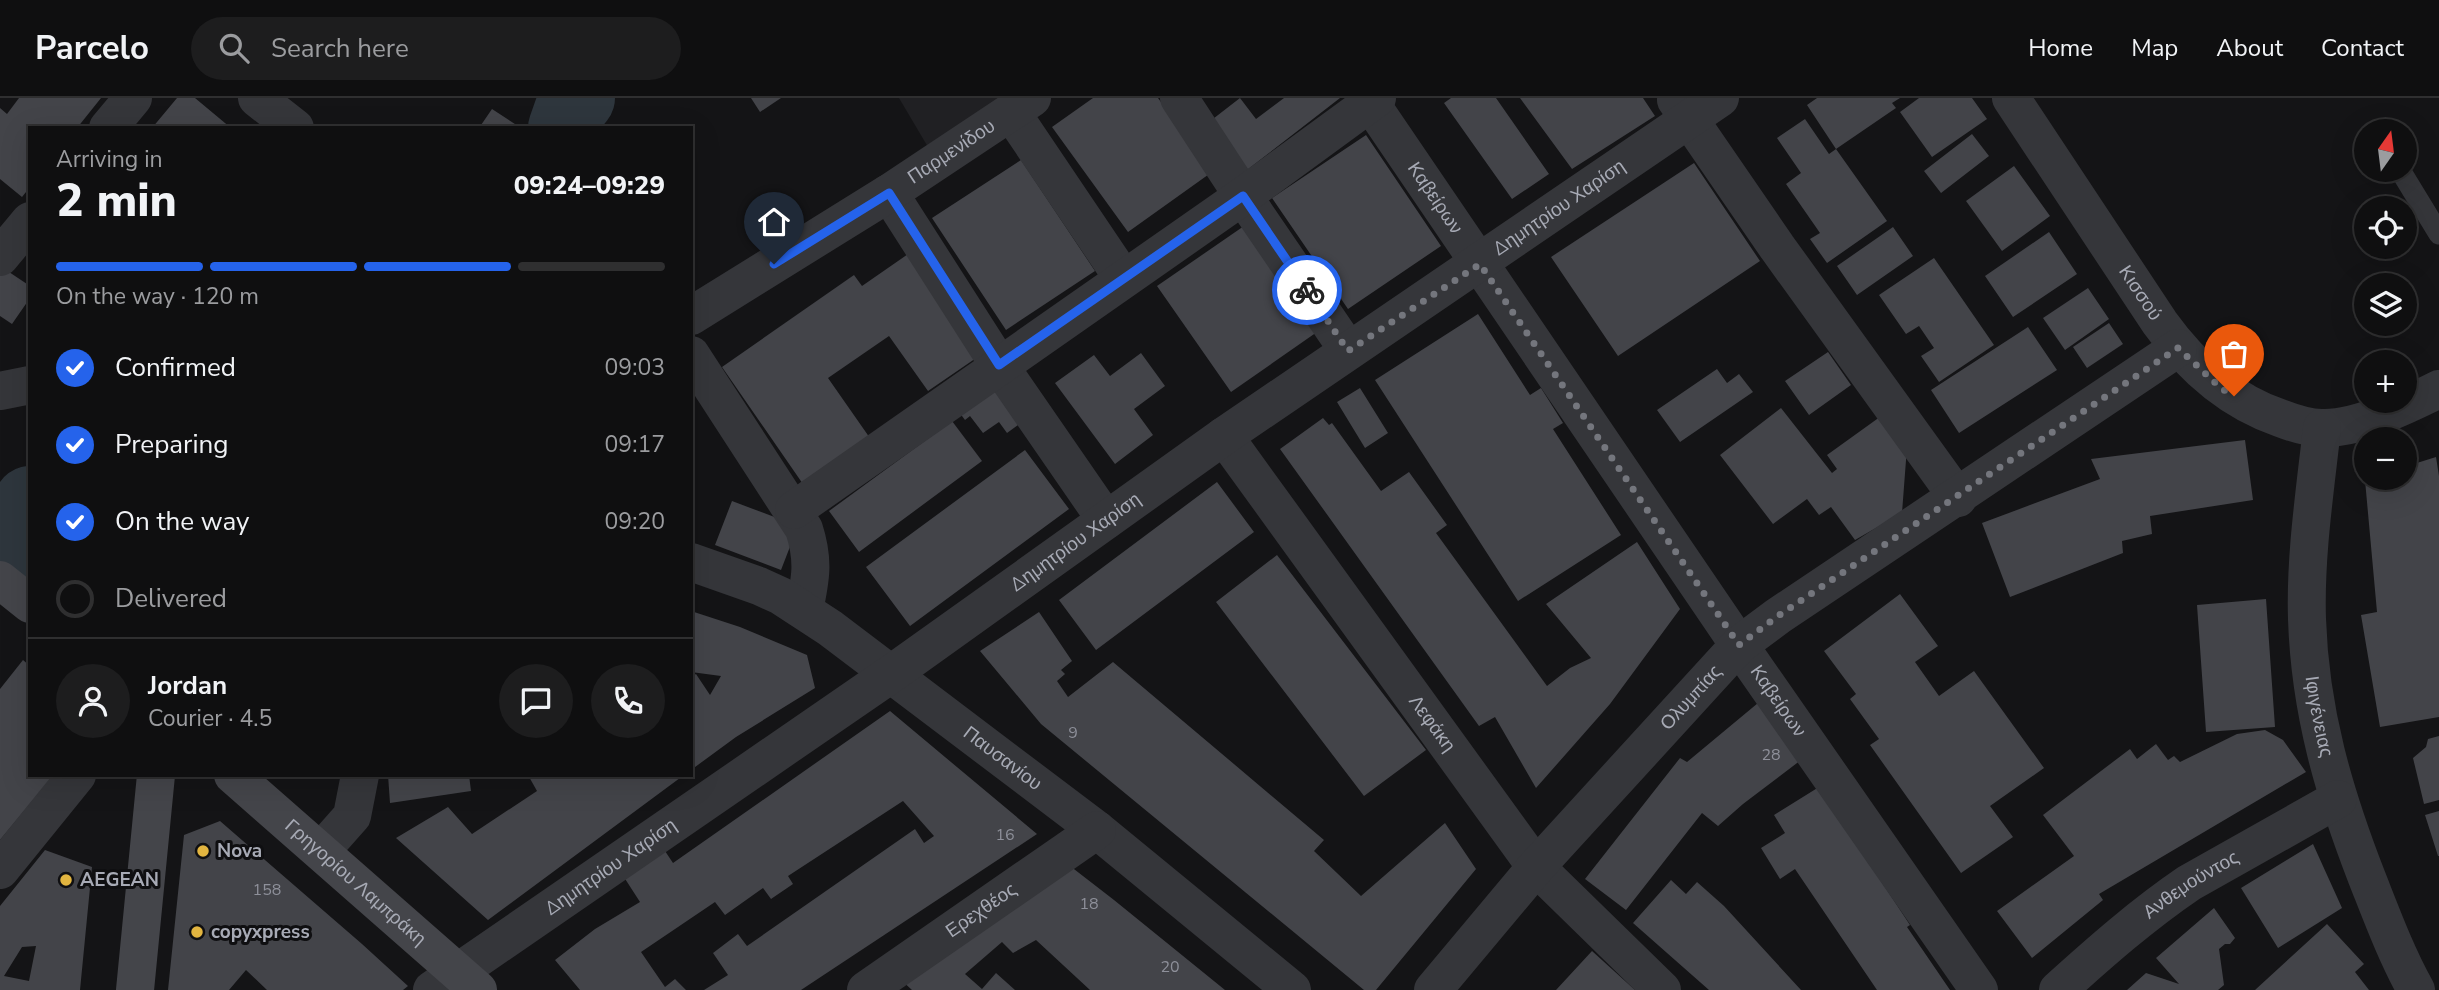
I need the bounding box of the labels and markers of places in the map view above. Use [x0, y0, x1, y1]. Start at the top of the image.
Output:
pin [744, 192, 804, 264]
pin [2204, 324, 2264, 396]
place label: Nova [217, 838, 262, 864]
marker: Nova [195, 843, 211, 859]
place label: AEGEAN [80, 867, 159, 893]
marker: AEGEAN [58, 872, 74, 888]
place label: copyxpress [211, 919, 310, 945]
marker: copyxpress [189, 924, 205, 940]

